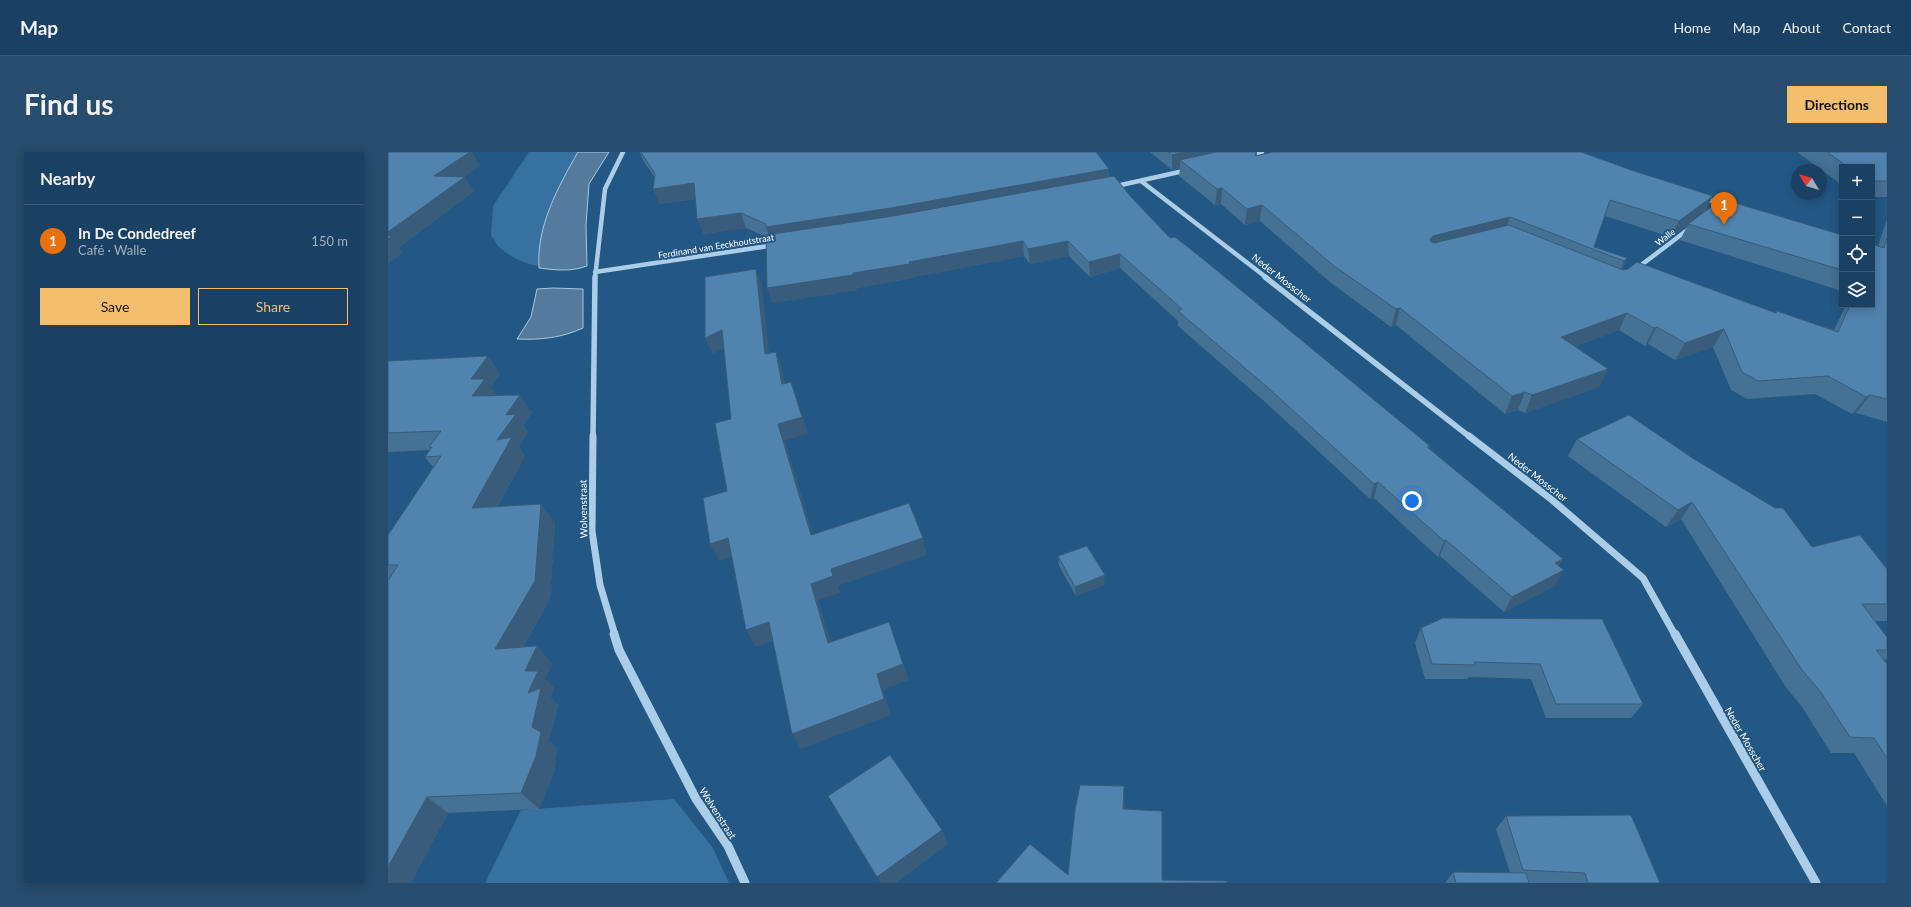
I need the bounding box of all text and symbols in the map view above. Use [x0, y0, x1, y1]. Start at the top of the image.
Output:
text: Map [20, 16, 58, 39]
text: Home [1673, 19, 1711, 36]
text: Map [1733, 19, 1760, 36]
text: About [1782, 19, 1820, 36]
text: Contact [1842, 19, 1891, 36]
button: Directions [1787, 86, 1887, 123]
text: Find us [24, 87, 114, 121]
north arrow [1791, 164, 1827, 200]
map controls [1839, 164, 1875, 308]
button: + [1839, 164, 1875, 200]
text: Nearby [40, 168, 95, 189]
pin: 1 [1711, 192, 1737, 225]
button: − [1839, 200, 1875, 236]
text: In De Condedreef [78, 224, 196, 242]
street label: Walle [1653, 226, 1677, 248]
street label: Ferdinand van Eeckhoutstraat [657, 231, 775, 261]
text: 1 [49, 233, 57, 249]
text: 150 m [311, 233, 348, 249]
button: locate [1839, 236, 1875, 272]
text: Café · Walle [78, 242, 146, 258]
street label: Neder Mosscher [1250, 251, 1314, 305]
button: layers [1839, 272, 1875, 308]
button: Save [40, 288, 190, 325]
button: Share [198, 288, 348, 325]
street label: Neder Mosscher [1506, 450, 1570, 504]
street label: Wolvenstraat [576, 479, 590, 538]
your location [1402, 491, 1422, 511]
street label: Neder Mosscher [1723, 705, 1769, 774]
street label: Wolvenstraat [697, 785, 739, 841]

